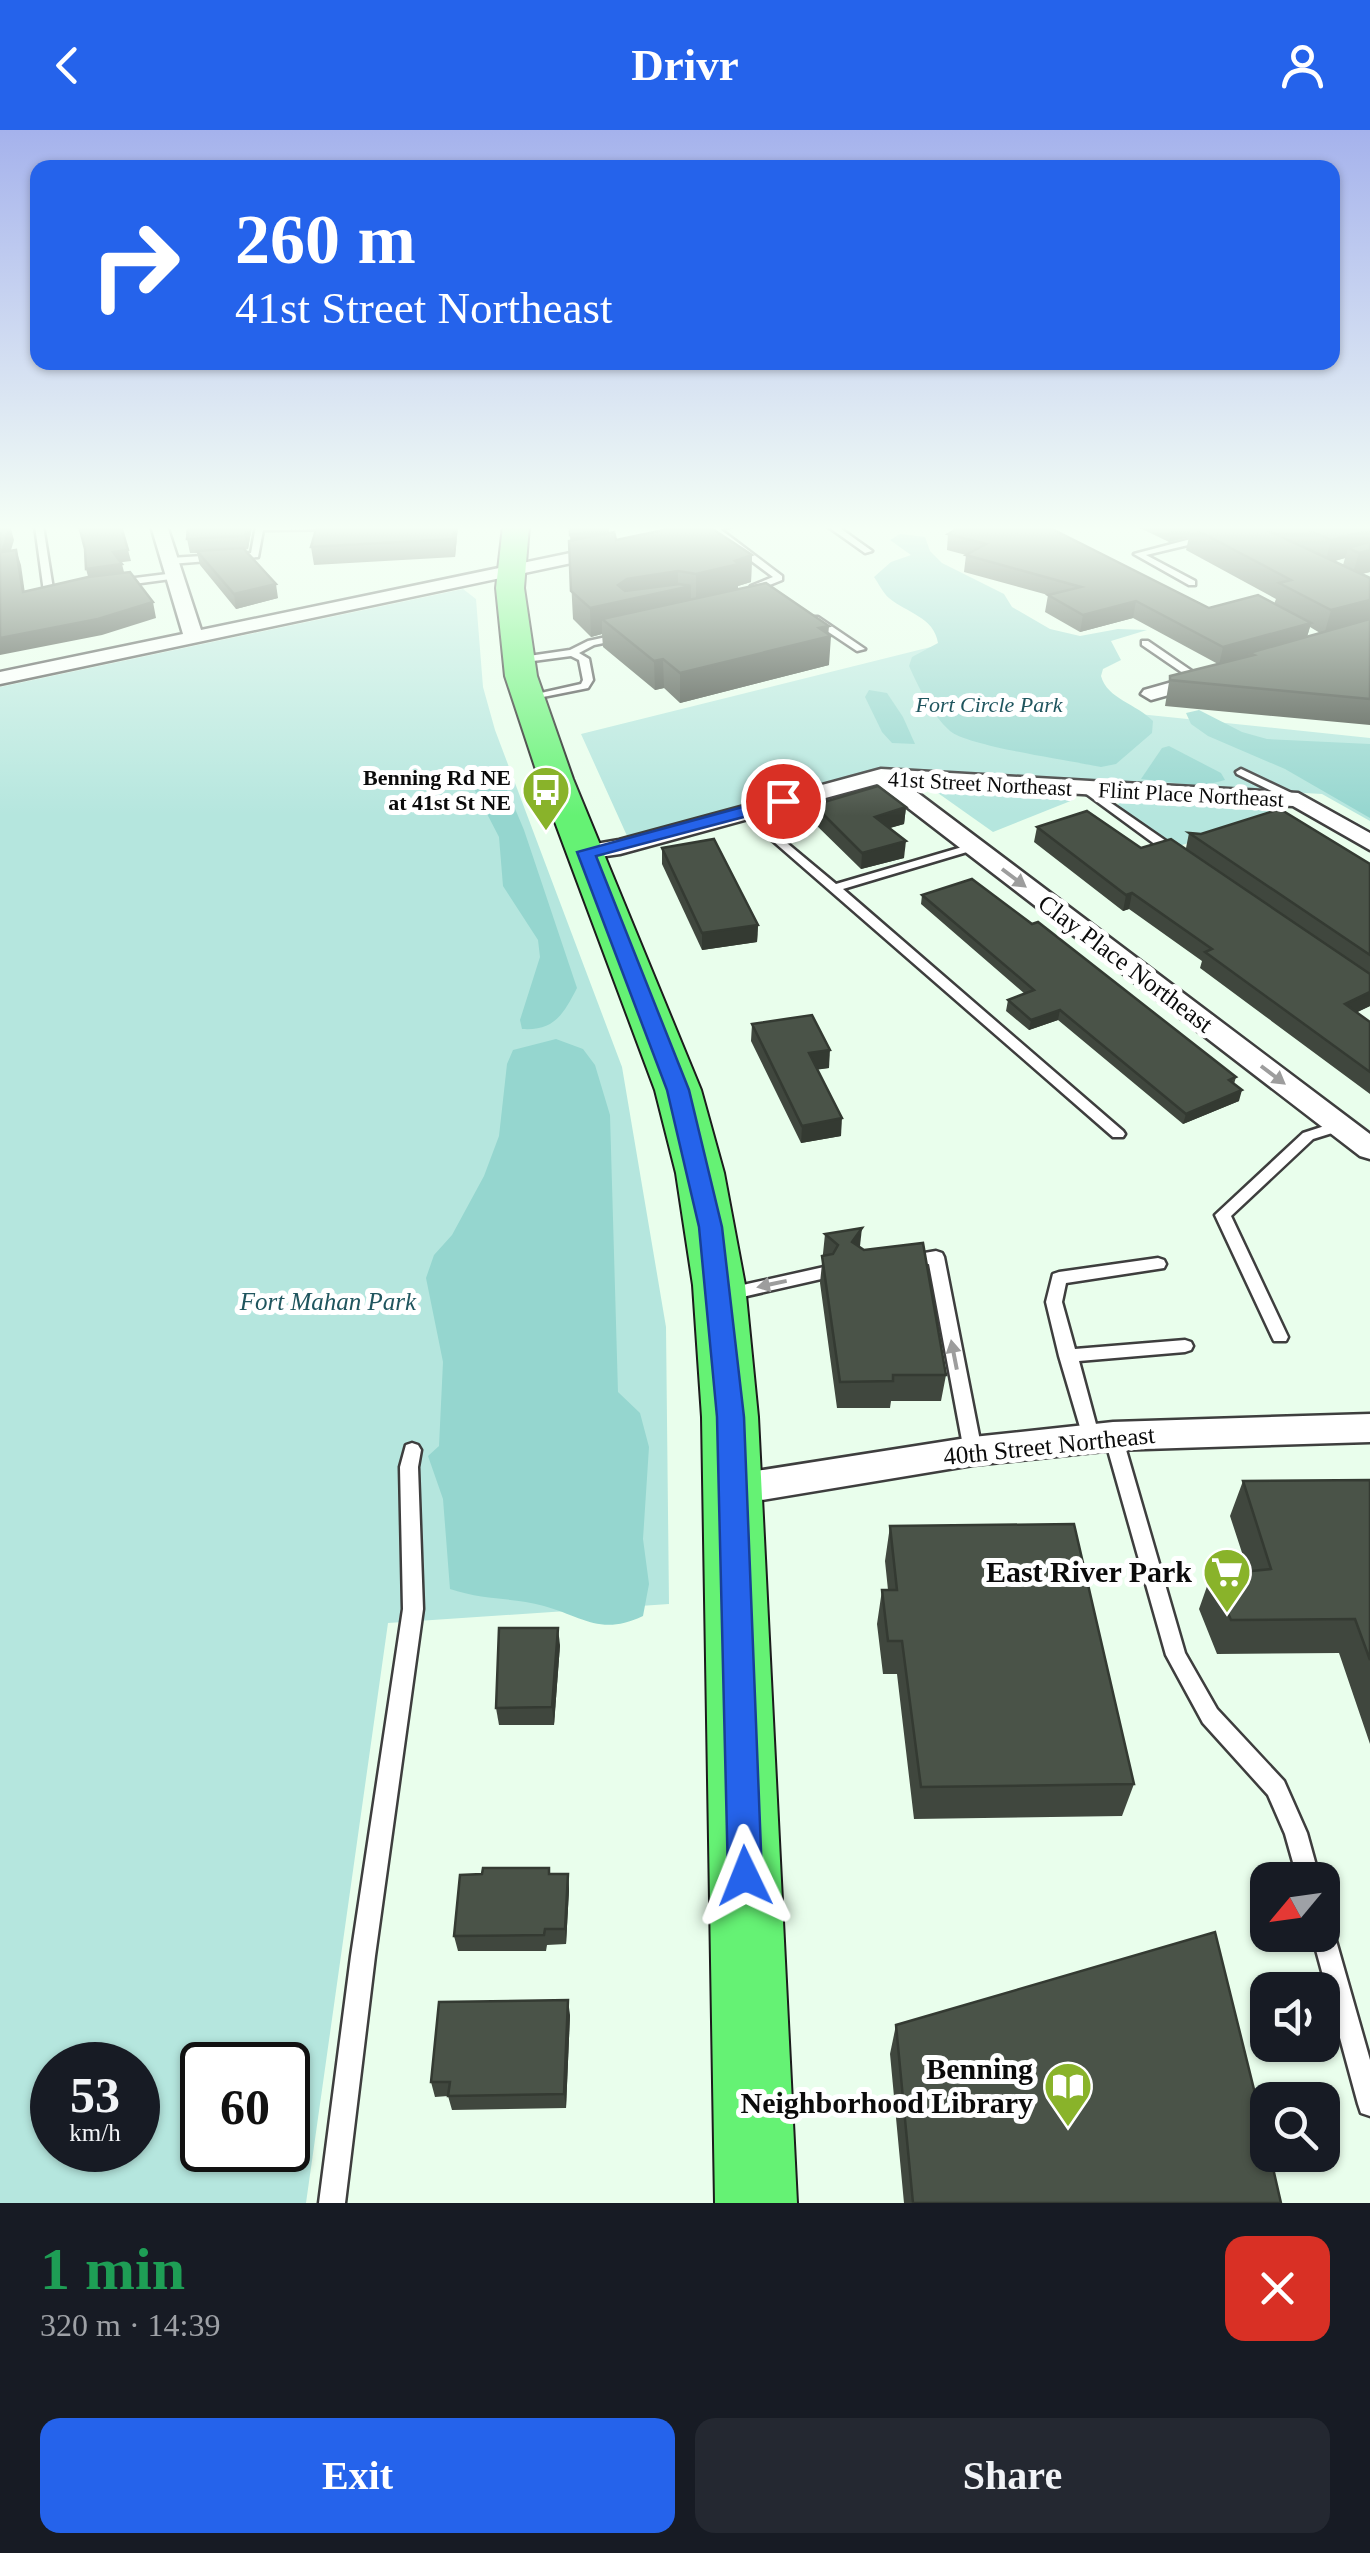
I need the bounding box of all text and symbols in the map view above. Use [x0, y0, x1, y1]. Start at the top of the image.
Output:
icon: back [40, 38, 95, 93]
icon: person [1275, 38, 1330, 93]
text: Drivr [631, 40, 739, 90]
icon: right [70, 200, 200, 330]
text: 260 m [235, 201, 416, 278]
text: 41st Street Northeast [235, 283, 612, 333]
park label: Fort Circle Park [914, 692, 1064, 717]
pin [741, 759, 826, 844]
bus stop icon: Benning Rd NE at 41st St NE [520, 764, 572, 832]
place label: Benning Rd NE at 41st St NE [363, 765, 511, 815]
street label: 41st Street Northeast [887, 766, 1073, 801]
icon: arrive [756, 774, 811, 829]
street label: Flint Place Northeast [1098, 777, 1284, 812]
one-way arrow [1001, 867, 1027, 887]
street label: Clay Place Northeast [1033, 889, 1218, 1038]
one-way arrow [1260, 1064, 1286, 1084]
one-way arrow [756, 1277, 787, 1292]
park label: Fort Mahan Park [239, 1288, 417, 1315]
one-way arrow [946, 1339, 962, 1370]
street label: 40th Street Northeast [942, 1421, 1156, 1470]
supermarket icon: East River Park [1201, 1546, 1253, 1614]
place label: East River Park [986, 1555, 1192, 1588]
position arrow [693, 1824, 797, 1928]
north arrow [1250, 1862, 1340, 1952]
map controls [1250, 1862, 1340, 2172]
button: sound [1250, 1972, 1340, 2062]
speed limit sign: 60 [180, 2042, 310, 2172]
place label: Benning Neighborhood Library [740, 2052, 1033, 2119]
library icon: Benning Neighborhood Library [1042, 2060, 1094, 2128]
text: 53 [70, 2067, 120, 2123]
button: search [1250, 2082, 1340, 2172]
text: km/h [69, 2119, 121, 2146]
text: 1 min [40, 2236, 185, 2302]
button: close [1225, 2236, 1330, 2341]
text: 320 m · 14:39 [40, 2307, 220, 2343]
button: Exit [40, 2418, 675, 2533]
button: Share [695, 2418, 1330, 2533]

